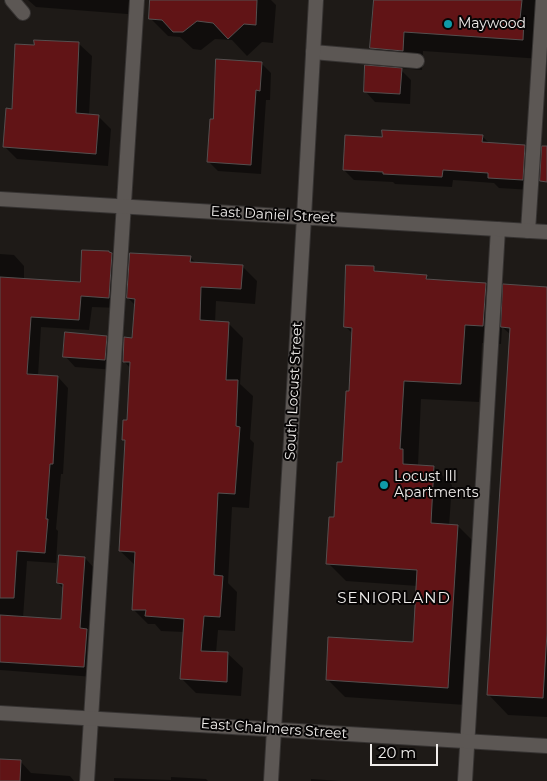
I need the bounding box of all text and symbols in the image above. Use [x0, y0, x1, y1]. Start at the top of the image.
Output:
place label: Maywood [458, 16, 526, 32]
marker: Maywood [442, 18, 454, 30]
street label: East Daniel Street [210, 203, 336, 227]
street label: South Locust Street [282, 321, 306, 461]
place label: Locust III Apartments [394, 469, 479, 502]
marker: Locust III Apartments [378, 479, 390, 491]
district label: SENIORLAND [336, 590, 452, 608]
street label: East Chalmers Street [200, 715, 348, 743]
scale bar [372, 734, 440, 766]
text: 20 m [378, 743, 416, 762]

